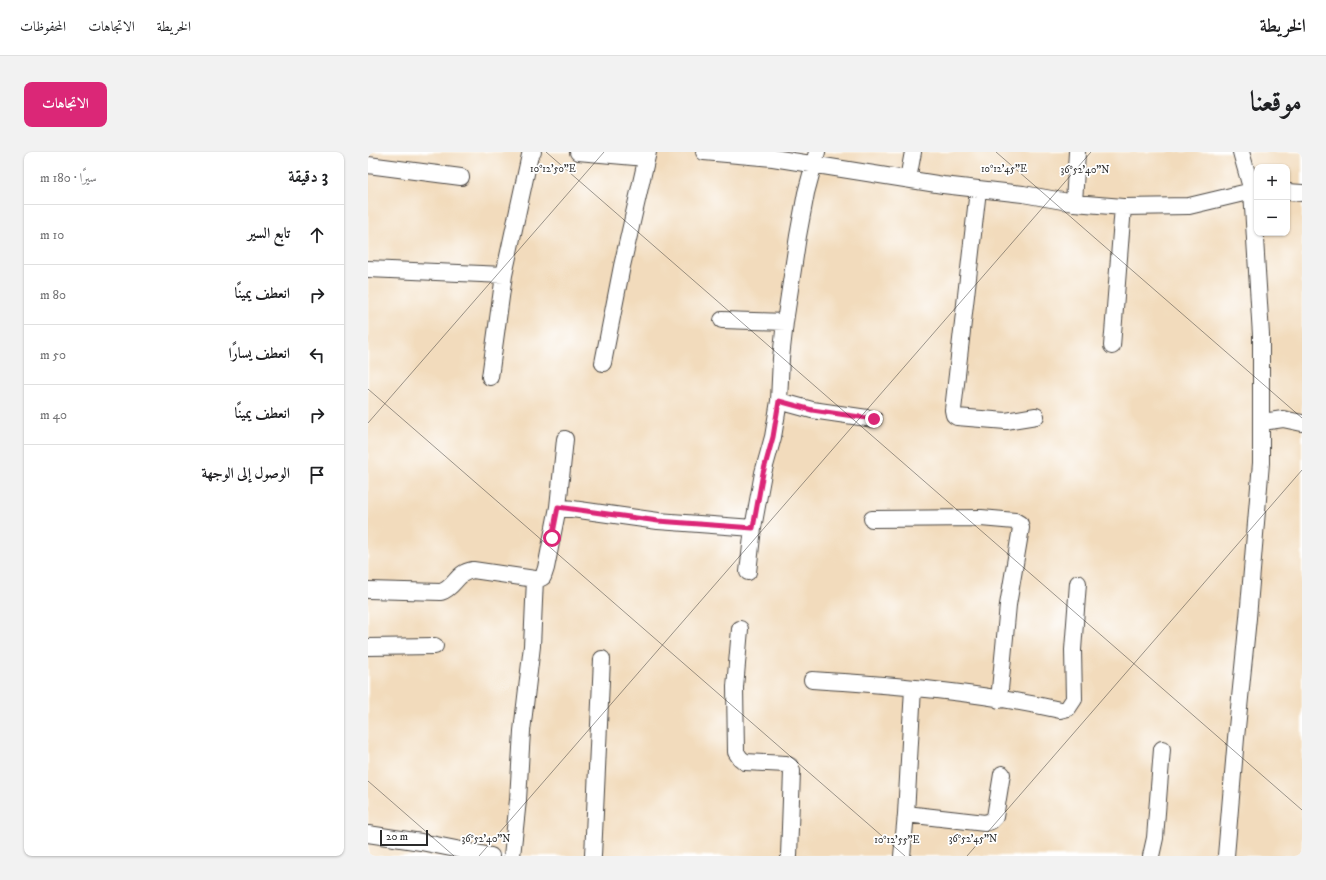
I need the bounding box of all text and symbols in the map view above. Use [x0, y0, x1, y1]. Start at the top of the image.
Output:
text: الخريطة [1260, 15, 1306, 38]
text: المحفوظات [20, 18, 66, 36]
text: الاتجاهات [88, 18, 135, 36]
text: الخريطة [157, 18, 191, 36]
button: الاتجاهات [24, 82, 107, 127]
text: موقعنا [1250, 85, 1302, 120]
text: 10°12'50"E [530, 163, 576, 175]
text: 10°12'45"E [981, 163, 1027, 175]
text: 36°52'40"N [1061, 164, 1109, 176]
map controls [1254, 164, 1290, 236]
button: + [1254, 164, 1290, 200]
text: 3 دقيقة [288, 166, 328, 188]
text: سيرًا · 180 m [40, 170, 97, 186]
button: − [1254, 200, 1290, 236]
text: تابع السير [248, 224, 290, 243]
icon: ahead [306, 224, 328, 246]
text: 10 m [40, 227, 64, 243]
text: انعطف يمينًا [235, 284, 290, 303]
icon: right [306, 284, 328, 306]
text: 80 m [40, 287, 66, 303]
text: انعطف يسارًا [229, 344, 290, 363]
icon: left [306, 344, 328, 366]
text: 50 m [40, 347, 66, 363]
text: انعطف يمينًا [235, 404, 290, 423]
icon: right [306, 404, 328, 426]
text: 40 m [40, 407, 67, 423]
route end [865, 410, 883, 428]
text: الوصول إلى الوجهة [201, 464, 290, 483]
icon: arrive [306, 464, 328, 486]
route start [543, 529, 561, 547]
scale bar [380, 828, 428, 847]
text: 20 m [386, 830, 408, 844]
text: 36°52'40"N [462, 833, 510, 845]
text: 36°52'45"N [949, 833, 997, 845]
text: 10°12'55"E [874, 834, 920, 846]

